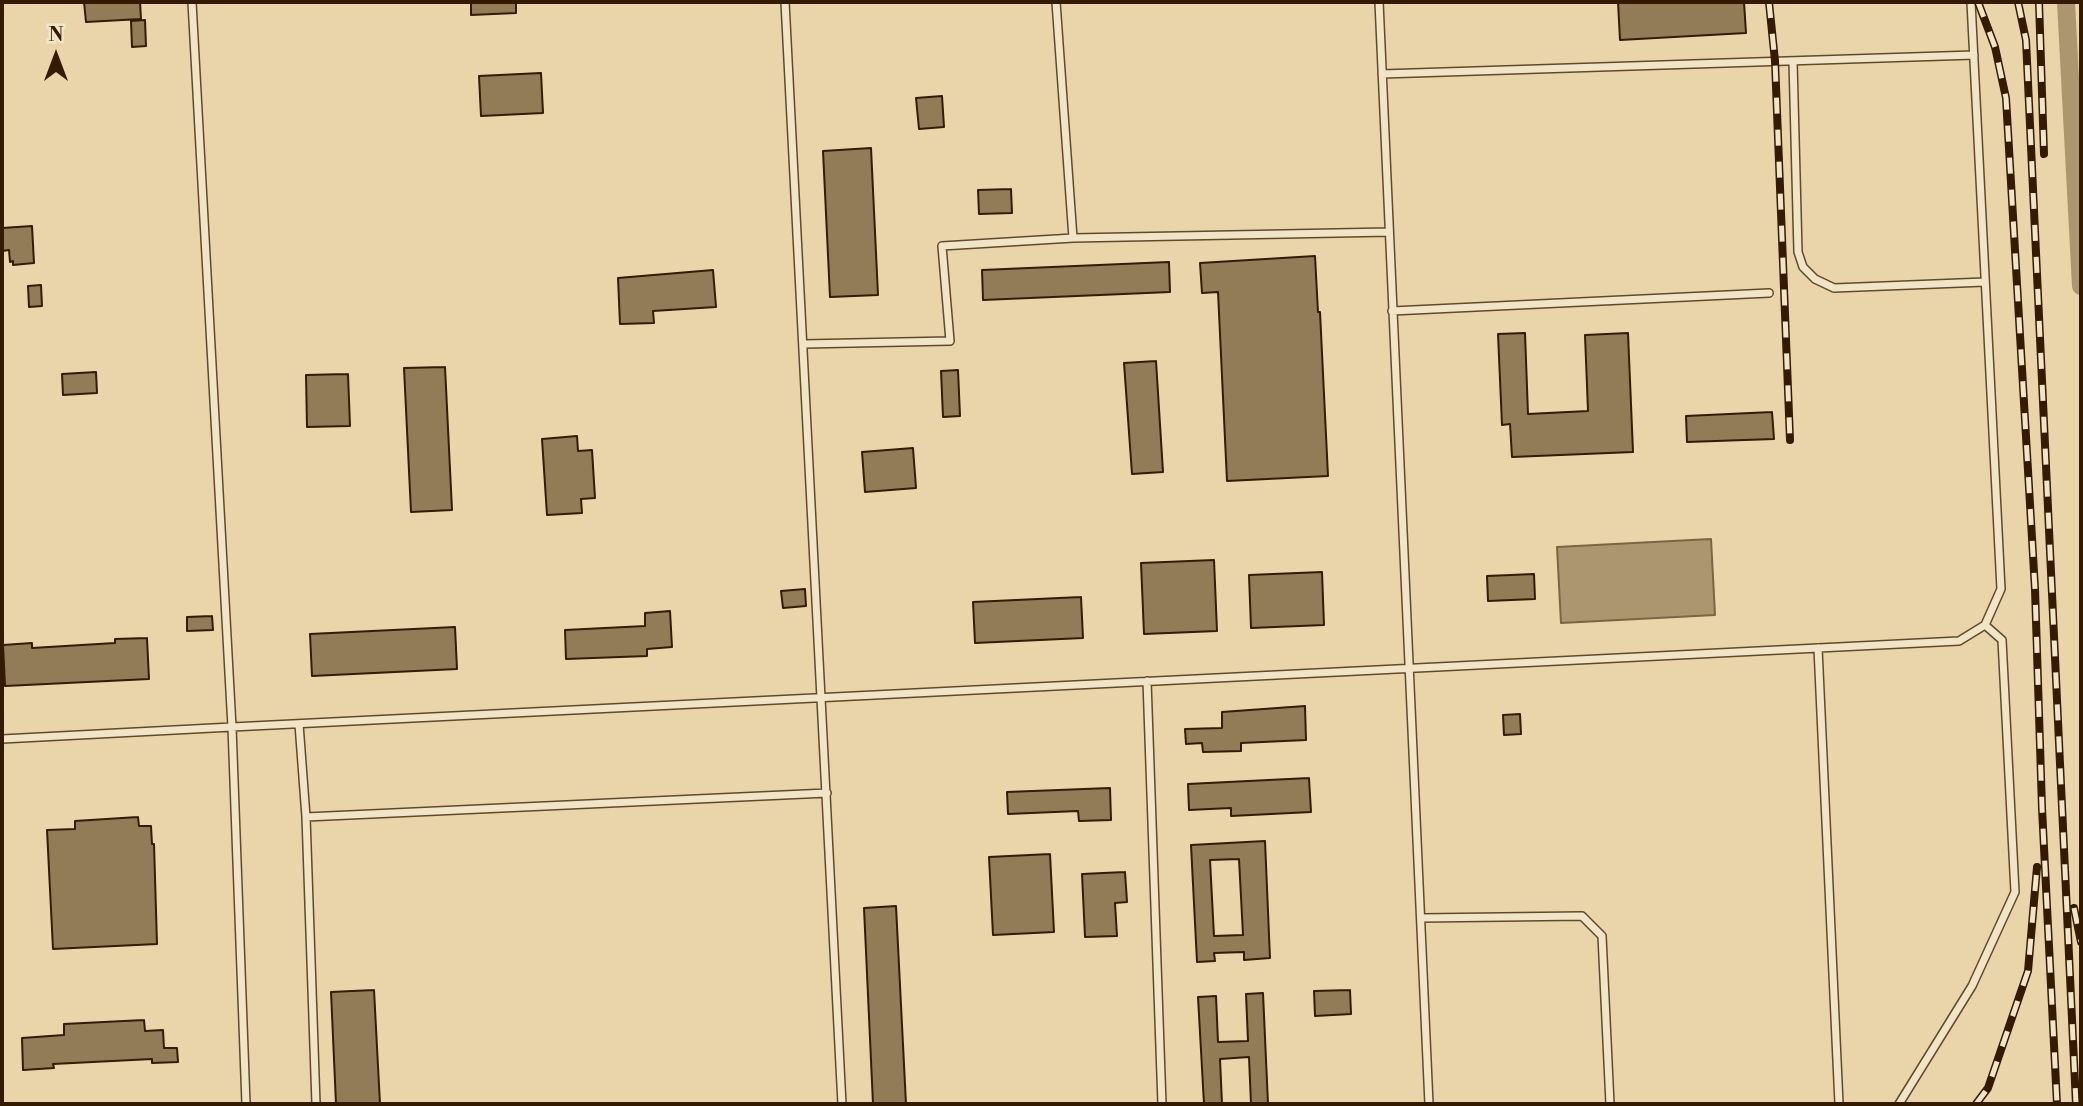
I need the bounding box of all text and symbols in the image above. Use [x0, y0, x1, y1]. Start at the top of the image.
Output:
north arrow [21, 21, 91, 91]
text: N [48, 23, 64, 47]

